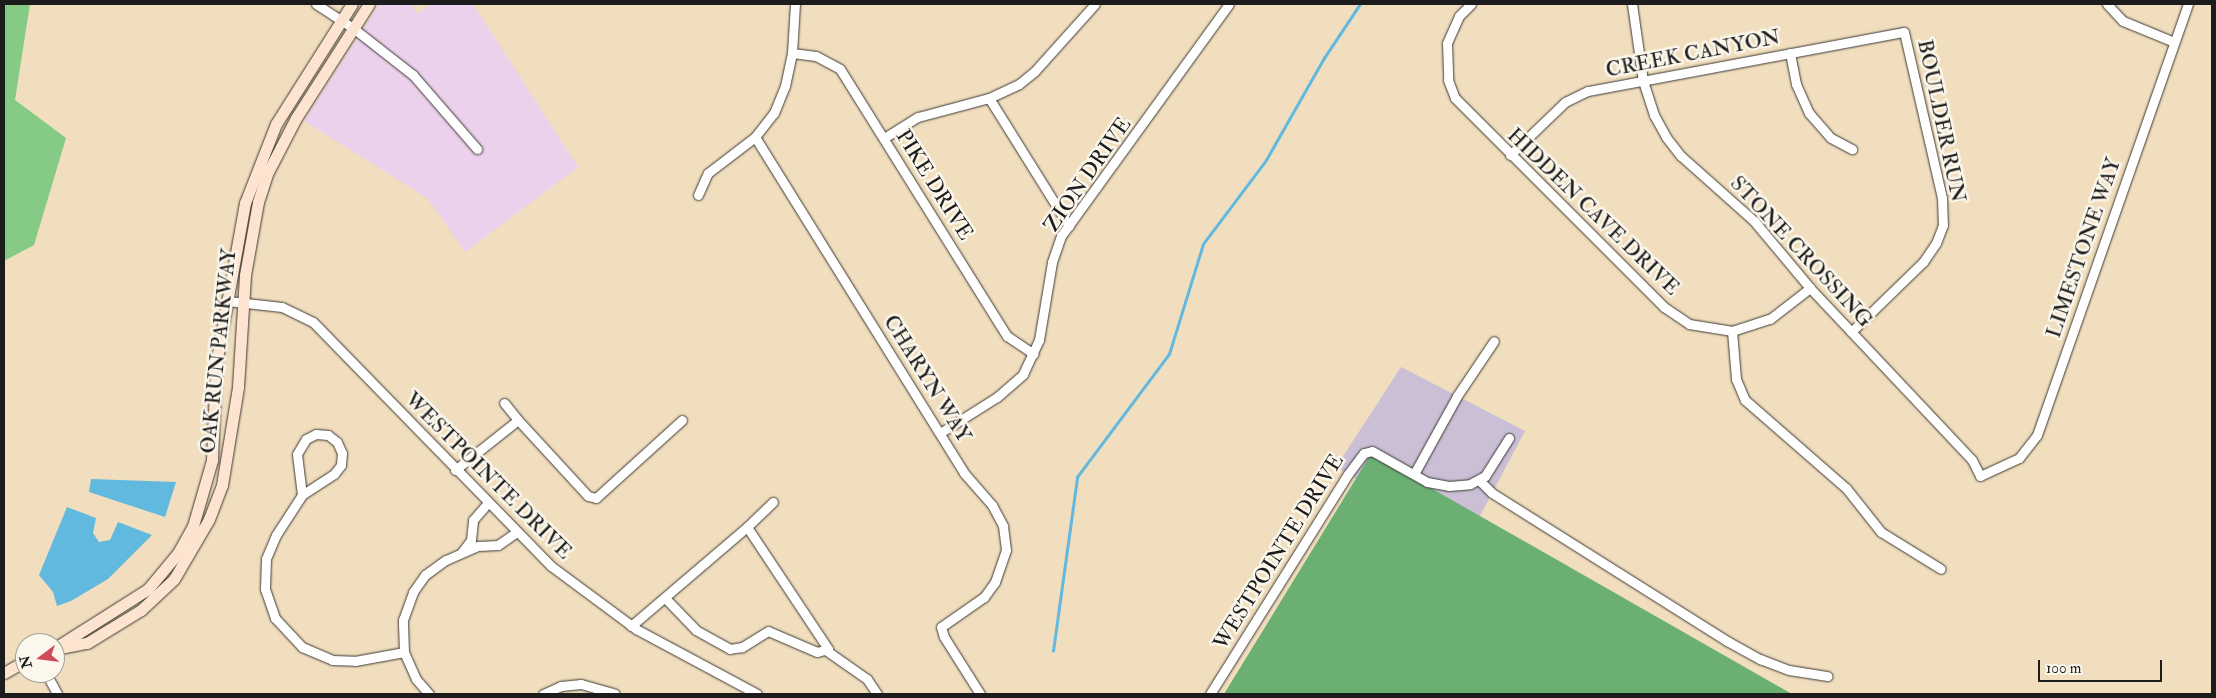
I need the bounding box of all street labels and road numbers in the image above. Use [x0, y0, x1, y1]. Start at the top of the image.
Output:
street label: CREEK CANYON [1604, 25, 1782, 83]
street label: BOULDER RUN [1911, 37, 1971, 205]
street label: ZION DRIVE [1039, 113, 1137, 237]
street label: HIDDEN CAVE DRIVE [1502, 123, 1684, 301]
street label: PIKE DRIVE [890, 125, 978, 245]
street label: LIMESTONE WAY [2041, 155, 2127, 341]
street label: STONE CROSSING [1724, 171, 1878, 333]
street label: OAK RUN PARKWAY [196, 247, 242, 455]
street label: CHARYN WAY [878, 311, 976, 447]
street label: WESTPOINTE DRIVE [399, 387, 577, 565]
street label: WESTPOINTE DRIVE [1208, 450, 1350, 654]

